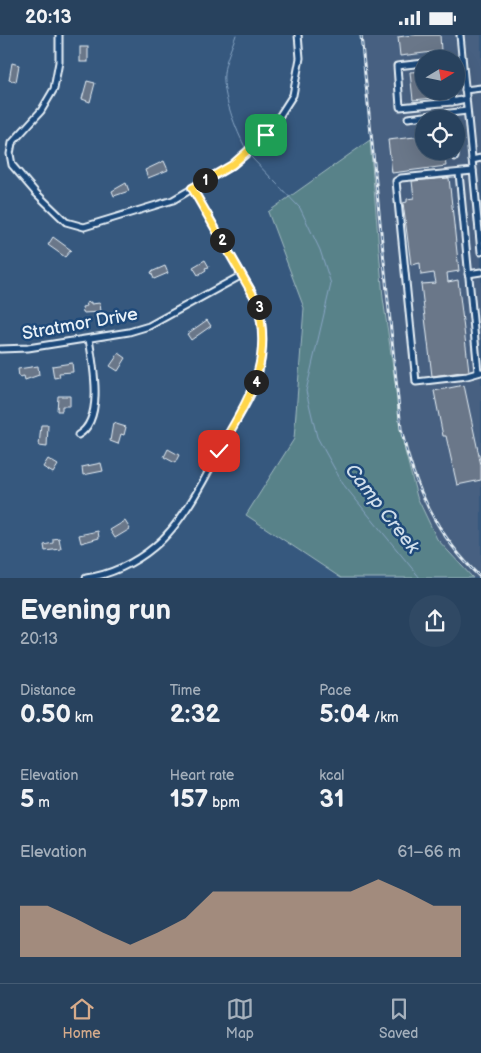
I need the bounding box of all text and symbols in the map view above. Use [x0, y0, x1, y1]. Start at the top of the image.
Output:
text: 20:13 [25, 6, 72, 29]
north arrow [415, 50, 465, 100]
map controls [415, 50, 465, 160]
button: locate [415, 110, 465, 160]
pin [245, 114, 287, 156]
icon: arrive [252, 121, 280, 149]
pin: 1 [192, 167, 218, 193]
text: 1 [203, 172, 208, 189]
pin: 2 [210, 227, 234, 253]
text: 2 [218, 232, 227, 249]
pin: 3 [246, 295, 272, 319]
text: 3 [255, 299, 264, 316]
street label: Stratmor Drive [21, 303, 140, 345]
pin: 4 [244, 369, 268, 395]
text: 4 [252, 374, 261, 391]
pin [198, 430, 240, 472]
icon: check [205, 437, 233, 465]
water label: Camp Creek [340, 459, 425, 559]
text: Evening run [20, 594, 171, 627]
button: share [409, 595, 461, 647]
text: 20:13 [20, 630, 58, 649]
text: Distance [20, 682, 76, 699]
text: Time [170, 682, 201, 699]
text: Pace [319, 682, 351, 699]
text: 0.50 [20, 699, 71, 730]
text: 2:32 [170, 699, 220, 730]
text: 5:04 [319, 699, 370, 730]
text: km [71, 709, 93, 726]
text: /km [370, 709, 399, 726]
text: Elevation [20, 767, 78, 784]
text: Heart rate [170, 767, 234, 784]
text: kcal [319, 767, 344, 784]
text: 5 [20, 784, 34, 815]
text: 157 [170, 784, 208, 815]
text: 31 [319, 784, 344, 815]
text: m [34, 794, 50, 811]
text: bpm [208, 794, 240, 811]
text: Elevation [20, 843, 87, 862]
text: 61–66 m [397, 843, 461, 862]
tab: Home [63, 995, 101, 1042]
tab: Map [226, 995, 254, 1042]
tab: Saved [379, 995, 418, 1042]

